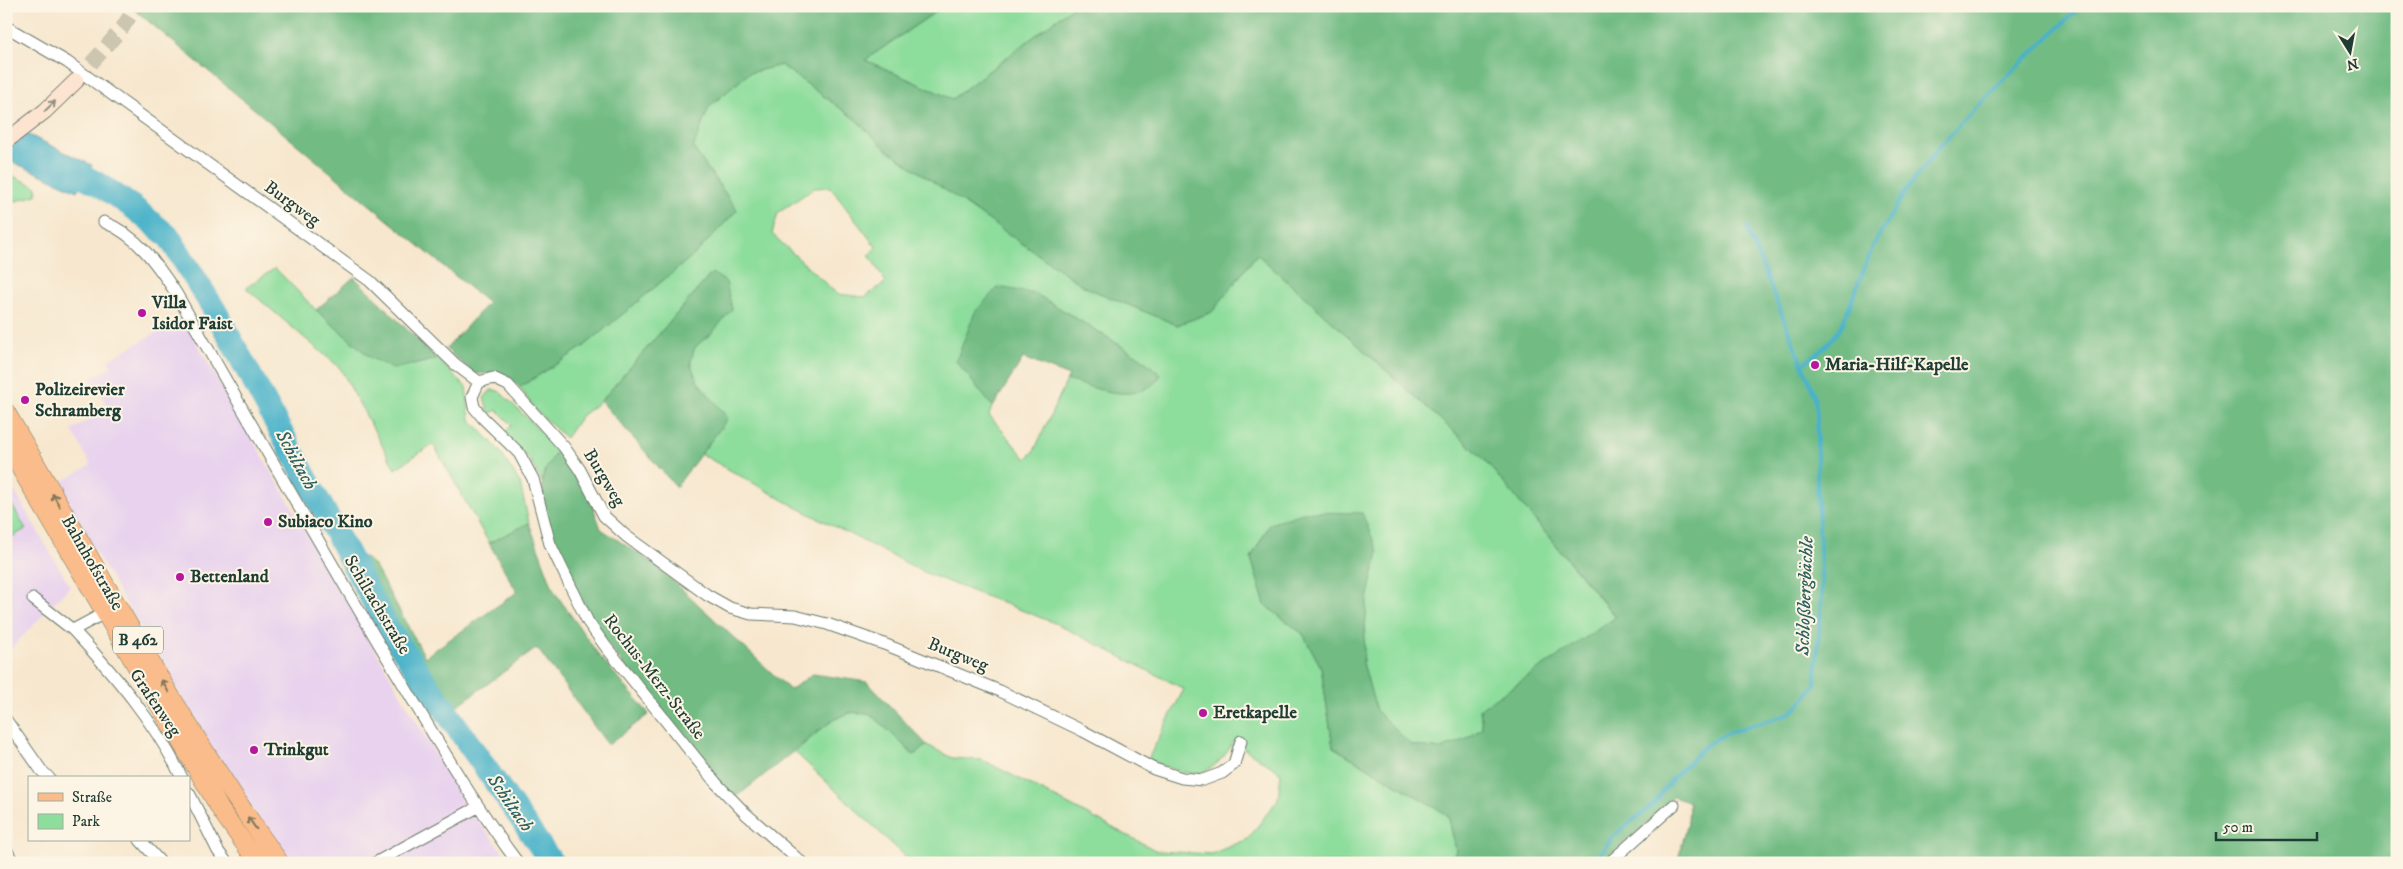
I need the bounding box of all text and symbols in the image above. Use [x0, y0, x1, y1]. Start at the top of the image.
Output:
north arrow [2326, 28, 2376, 78]
text: N [2344, 54, 2360, 74]
one-way arrow [44, 100, 57, 112]
street label: Burgweg [260, 176, 324, 232]
place label: Villa Isidor Faist [151, 292, 233, 335]
marker: Villa Isidor Faist [136, 307, 148, 319]
place label: Maria-Hilf-Kapelle [1825, 354, 1969, 376]
marker: Maria-Hilf-Kapelle [1809, 359, 1821, 371]
place label: Polizeirevier Schramberg [35, 379, 125, 422]
marker: Polizeirevier Schramberg [19, 394, 31, 406]
water label: Schiltach [270, 425, 322, 494]
street label: Burgweg [578, 445, 630, 511]
one-way arrow [50, 494, 60, 508]
place label: Subiaco Kino [278, 511, 373, 533]
street label: Bahnhofstraße [56, 512, 128, 614]
marker: Subiaco Kino [262, 516, 274, 528]
water label: Schloßbergbächle [1791, 536, 1819, 657]
street label: Schiltachstraße [339, 551, 415, 659]
place label: Bettenland [190, 566, 270, 588]
marker: Bettenland [174, 571, 186, 583]
street label: Rochus-Merz-Straße [598, 610, 710, 744]
road number: B 462 [113, 626, 163, 654]
street label: Burgweg [924, 633, 992, 677]
street label: Grafenweg [124, 665, 186, 741]
one-way arrow [159, 679, 169, 693]
place label: Eretkapelle [1213, 702, 1297, 724]
marker: Eretkapelle [1197, 707, 1209, 719]
place label: Trinkgut [263, 739, 329, 761]
marker: Trinkgut [248, 744, 260, 756]
water label: Schiltach [481, 769, 538, 837]
legend [28, 776, 190, 842]
text: Straße [72, 788, 112, 807]
scale bar [2216, 809, 2317, 841]
text: Park [72, 812, 101, 831]
one-way arrow [247, 816, 257, 830]
text: 50 m [2223, 818, 2253, 837]

